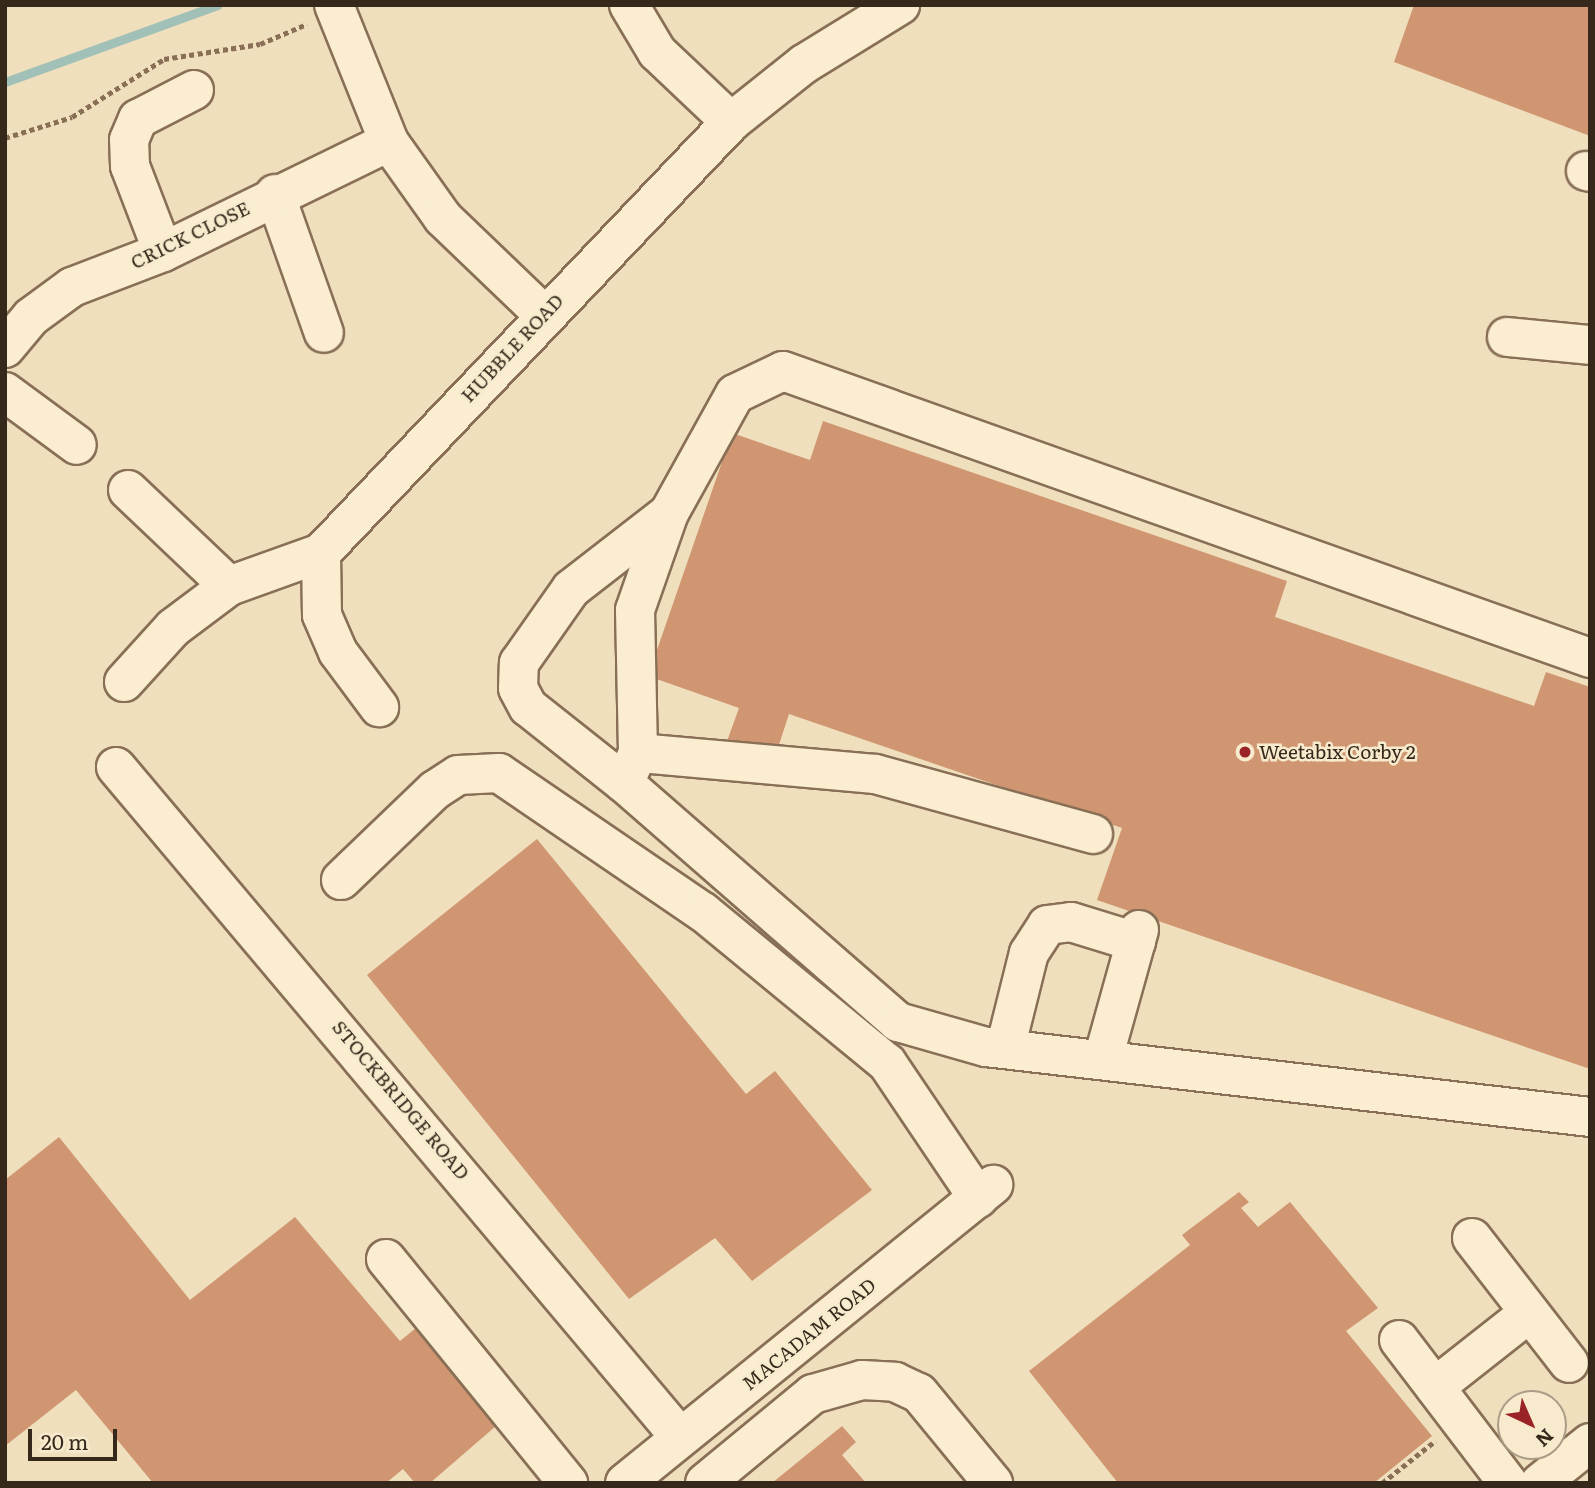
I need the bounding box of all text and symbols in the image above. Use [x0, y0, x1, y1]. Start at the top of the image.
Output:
street label: CRICK CLOSE [127, 196, 253, 274]
street label: HUBBLE ROAD [456, 289, 568, 407]
place label: Weetabix Corby 2 [1259, 741, 1416, 763]
marker: Weetabix Corby 2 [1237, 744, 1253, 760]
street label: STOCKBRIDGE ROAD [328, 1016, 474, 1184]
street label: MACADAM ROAD [738, 1273, 880, 1395]
north arrow [1497, 1390, 1567, 1460]
scale bar [32, 1414, 121, 1458]
text: N [1530, 1423, 1561, 1454]
text: 20 m [41, 1425, 88, 1456]

